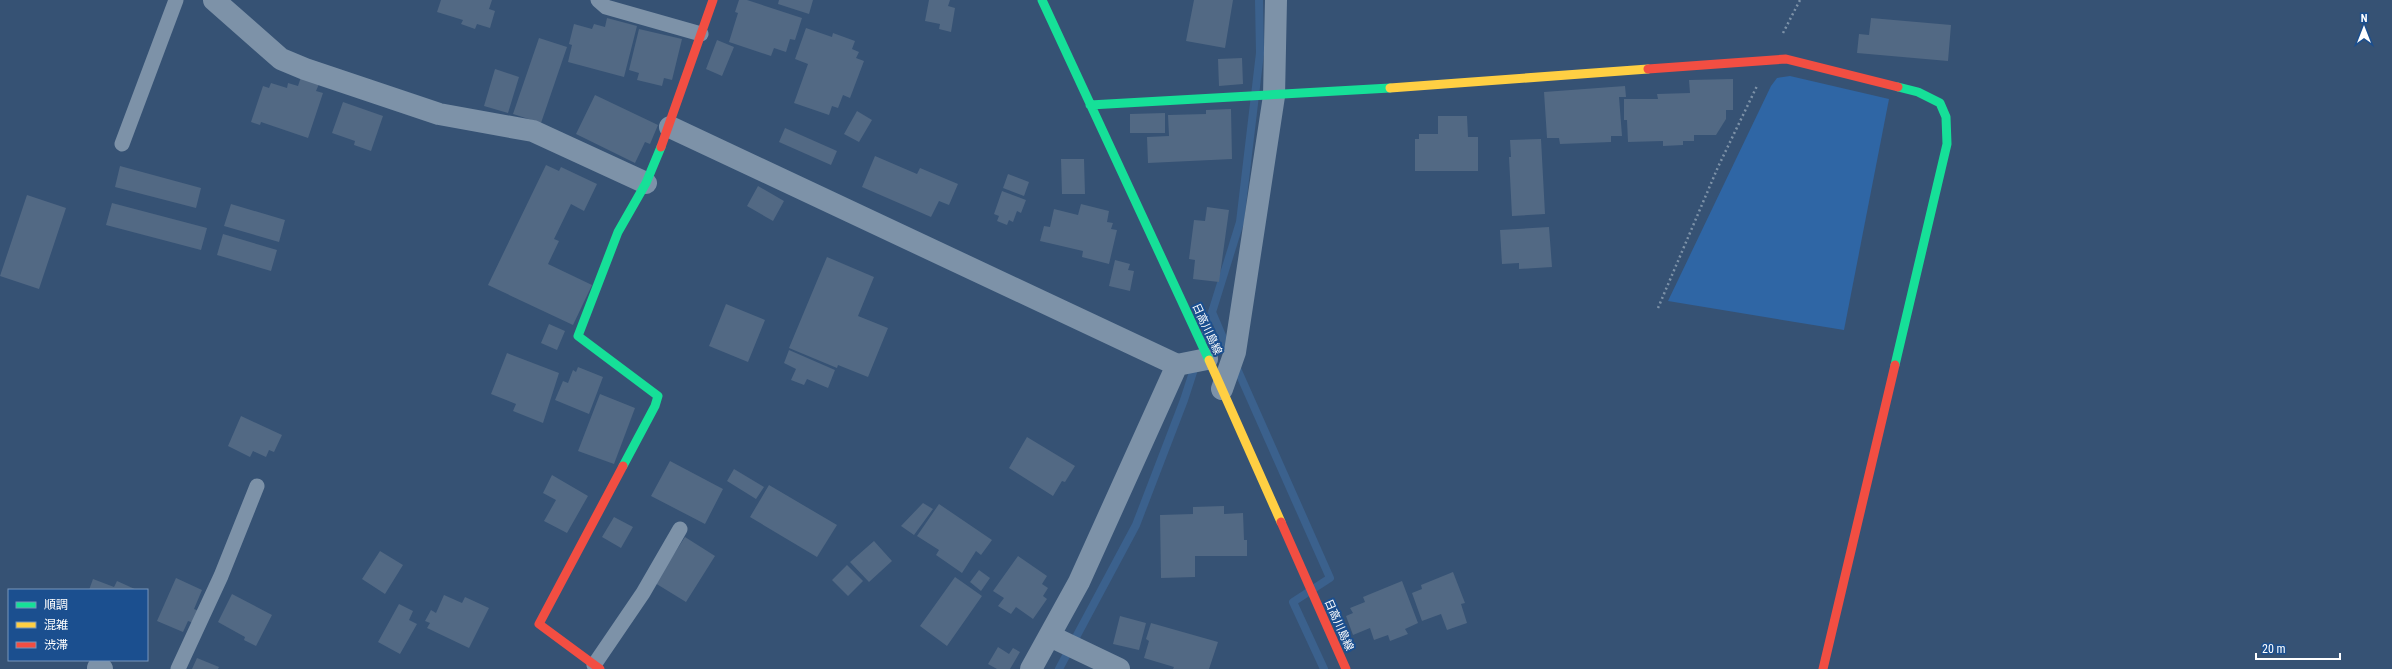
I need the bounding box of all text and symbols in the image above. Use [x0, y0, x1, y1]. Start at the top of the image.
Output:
north arrow [2344, 8, 2384, 48]
text: N [2361, 12, 2368, 25]
street label: 日高川島線 [1189, 301, 1225, 357]
legend [8, 589, 148, 661]
street label: 日高川島線 [1322, 597, 1356, 653]
text: 順調 [44, 598, 68, 612]
text: 混雑 [44, 618, 68, 632]
scale bar [2256, 635, 2340, 661]
text: 渋滞 [44, 638, 68, 652]
text: 20 m [2262, 642, 2286, 656]

